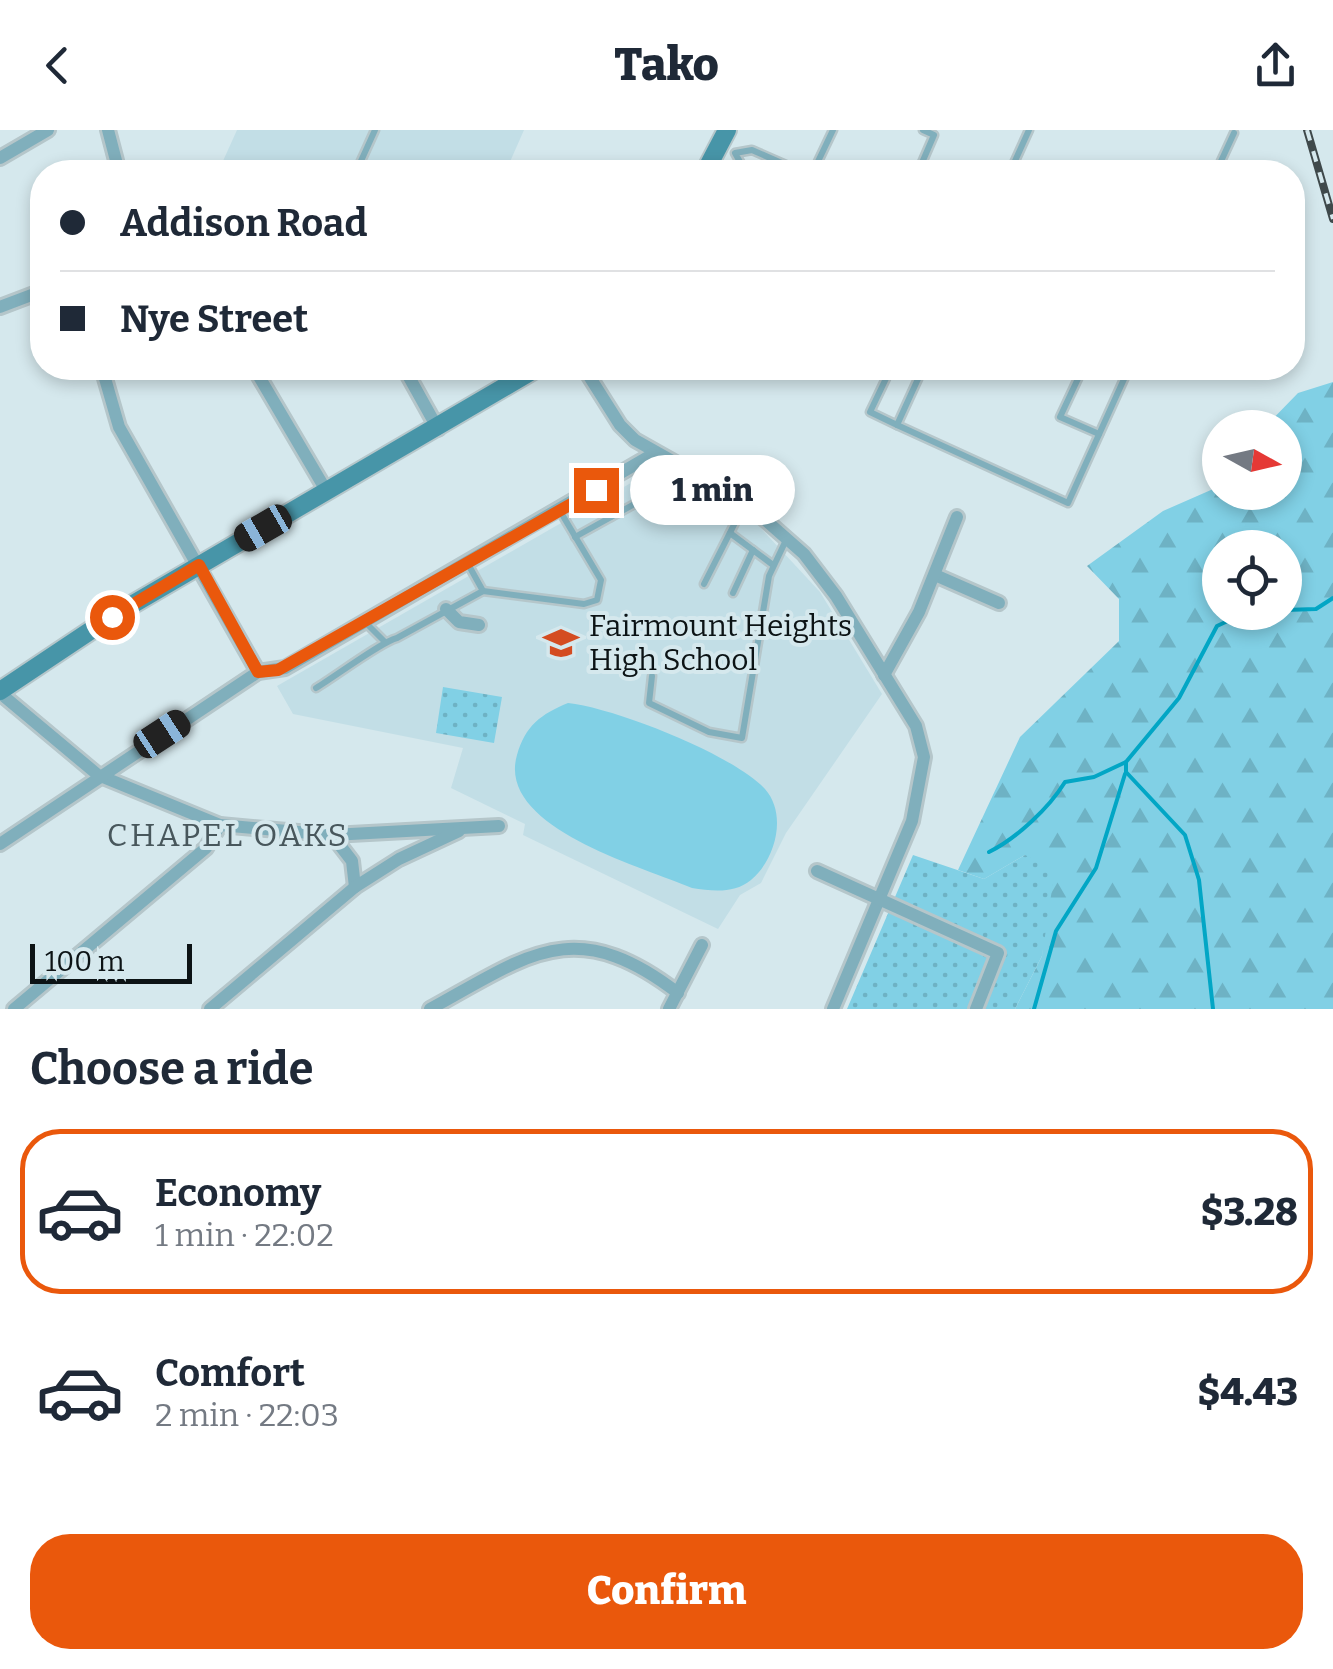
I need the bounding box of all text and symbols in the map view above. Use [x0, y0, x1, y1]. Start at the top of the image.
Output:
icon: back [30, 38, 85, 93]
text: Tako [614, 38, 719, 92]
icon: share [1248, 38, 1303, 93]
text: Addison Road [120, 200, 367, 246]
text: Nye Street [120, 296, 308, 342]
north arrow [1202, 410, 1302, 510]
map controls [1202, 410, 1302, 630]
callout: 1 min [631, 455, 796, 525]
route end [574, 468, 619, 513]
text: 1 min [672, 471, 753, 509]
car [230, 500, 296, 556]
button: locate [1202, 530, 1302, 630]
route start [90, 595, 135, 640]
place label: Fairmount Heights High School [589, 608, 852, 678]
school or university icon: Fairmount Heights High School [542, 624, 580, 662]
car [129, 705, 195, 763]
district label: CHAPEL OAKS [107, 816, 349, 854]
scale bar [30, 939, 192, 984]
text: 100 m [45, 945, 125, 978]
text: Choose a ride [30, 1042, 313, 1096]
icon: car [35, 1167, 125, 1257]
text: Economy [155, 1170, 321, 1216]
text: $3.28 [1201, 1189, 1298, 1235]
text: 1 min · 22:02 [155, 1216, 334, 1254]
icon: car [35, 1347, 125, 1437]
text: Comfort [155, 1350, 305, 1396]
text: $4.43 [1197, 1369, 1298, 1415]
text: 2 min · 22:03 [155, 1396, 339, 1434]
button: Confirm [30, 1534, 1303, 1649]

